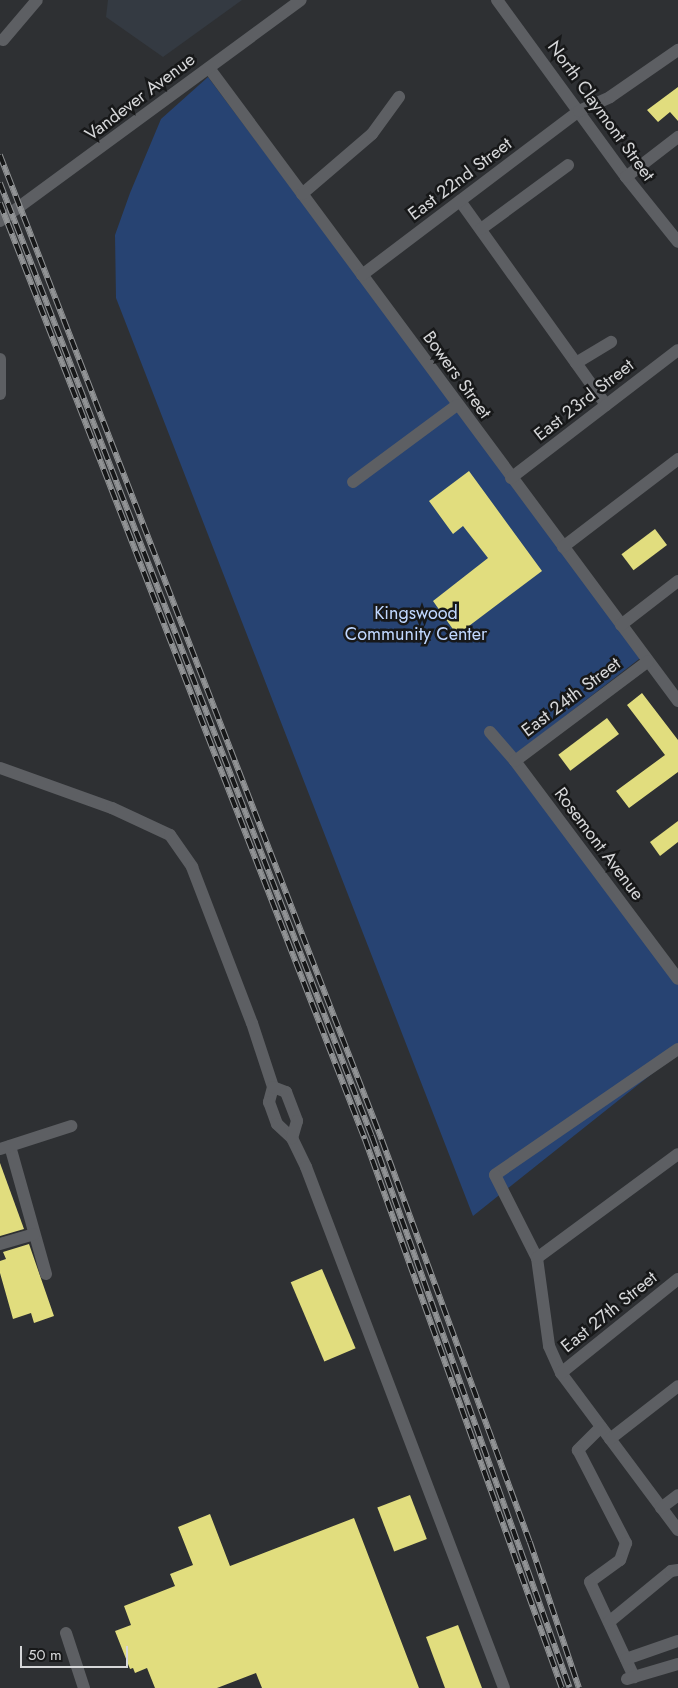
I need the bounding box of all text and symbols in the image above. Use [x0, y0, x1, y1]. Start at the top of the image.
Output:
street label: North Claymont Street [543, 37, 659, 185]
street label: Vandever Avenue [81, 49, 199, 145]
street label: East 22nd Street [404, 133, 516, 225]
street label: Bowers Street [418, 327, 496, 423]
street label: East 23rd Street [530, 354, 638, 446]
park label: Kingswood Community Center [345, 603, 487, 646]
street label: East 24th Street [517, 653, 625, 741]
street label: Rosemont Avenue [550, 783, 648, 905]
street label: East 27th Street [557, 1267, 661, 1357]
scale bar [22, 1636, 130, 1668]
text: 50 m [28, 1644, 62, 1666]

